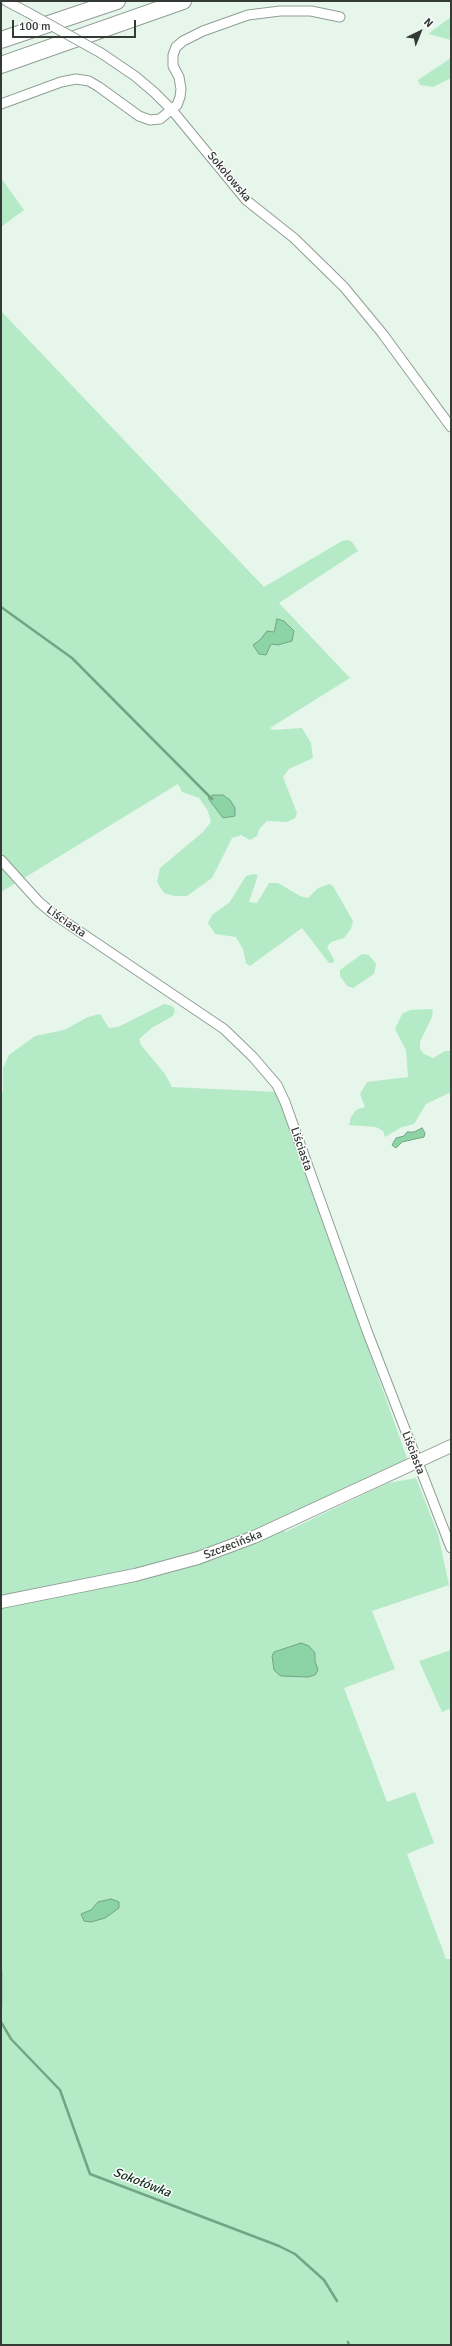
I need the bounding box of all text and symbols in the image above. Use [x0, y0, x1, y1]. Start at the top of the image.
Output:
scale bar [14, 12, 138, 38]
north arrow [400, 12, 440, 52]
text: N [421, 15, 436, 30]
text: 100 m [19, 19, 51, 34]
street label: Sokołowska [204, 149, 254, 205]
street label: Liściasta [43, 903, 89, 941]
street label: Liściasta [287, 1125, 315, 1173]
street label: Liściasta [398, 1429, 428, 1477]
street label: Szczecińska [202, 1527, 264, 1563]
water label: Sokołówka [111, 2165, 173, 2201]

